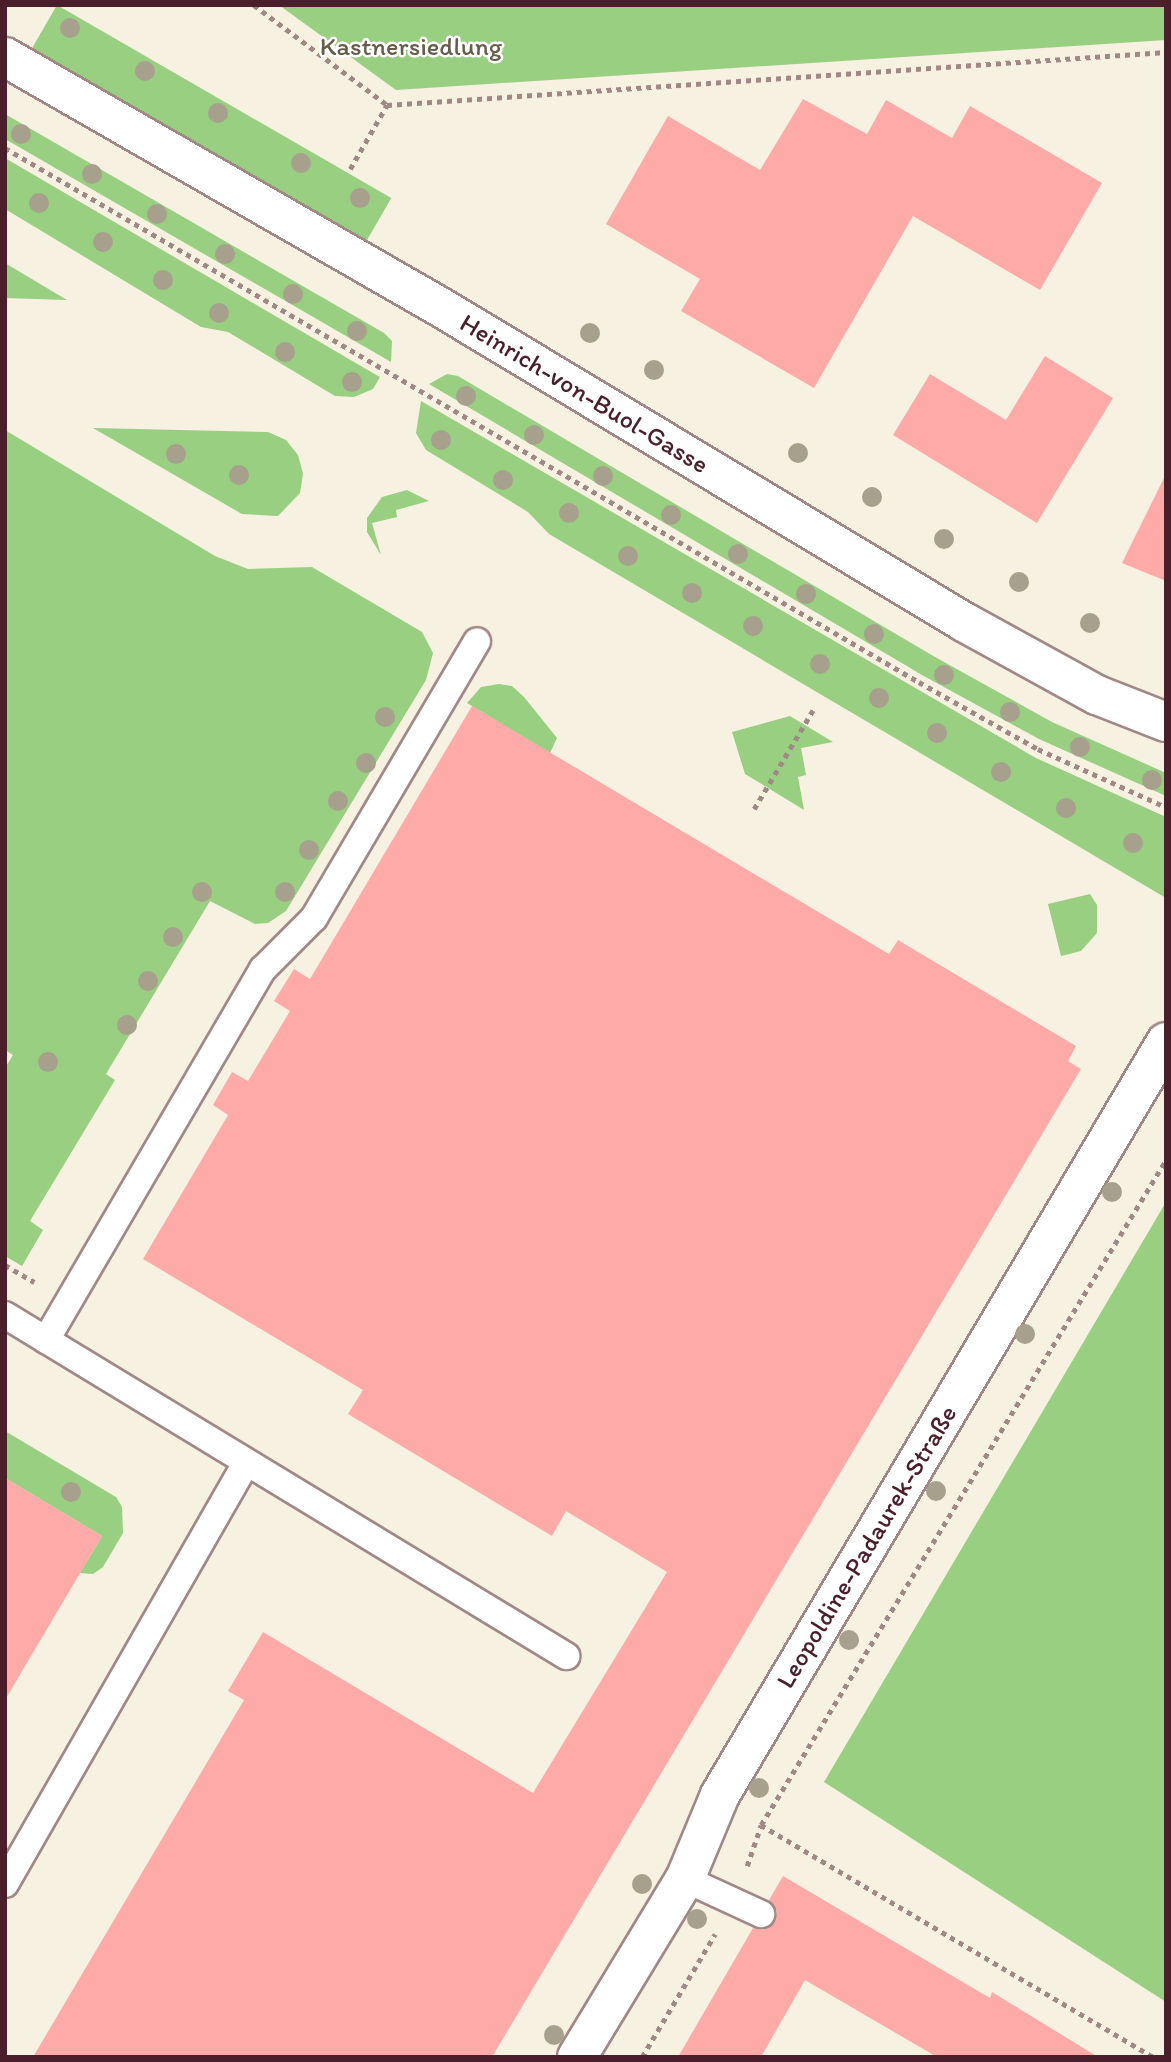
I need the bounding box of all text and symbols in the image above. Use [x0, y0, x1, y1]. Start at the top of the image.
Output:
park label: Kastnersiedlung [320, 31, 502, 63]
street label: Heinrich-von-Buol-Gasse [454, 307, 714, 481]
street label: Leopoldine-Padaurek-Straße [770, 1400, 964, 1694]

